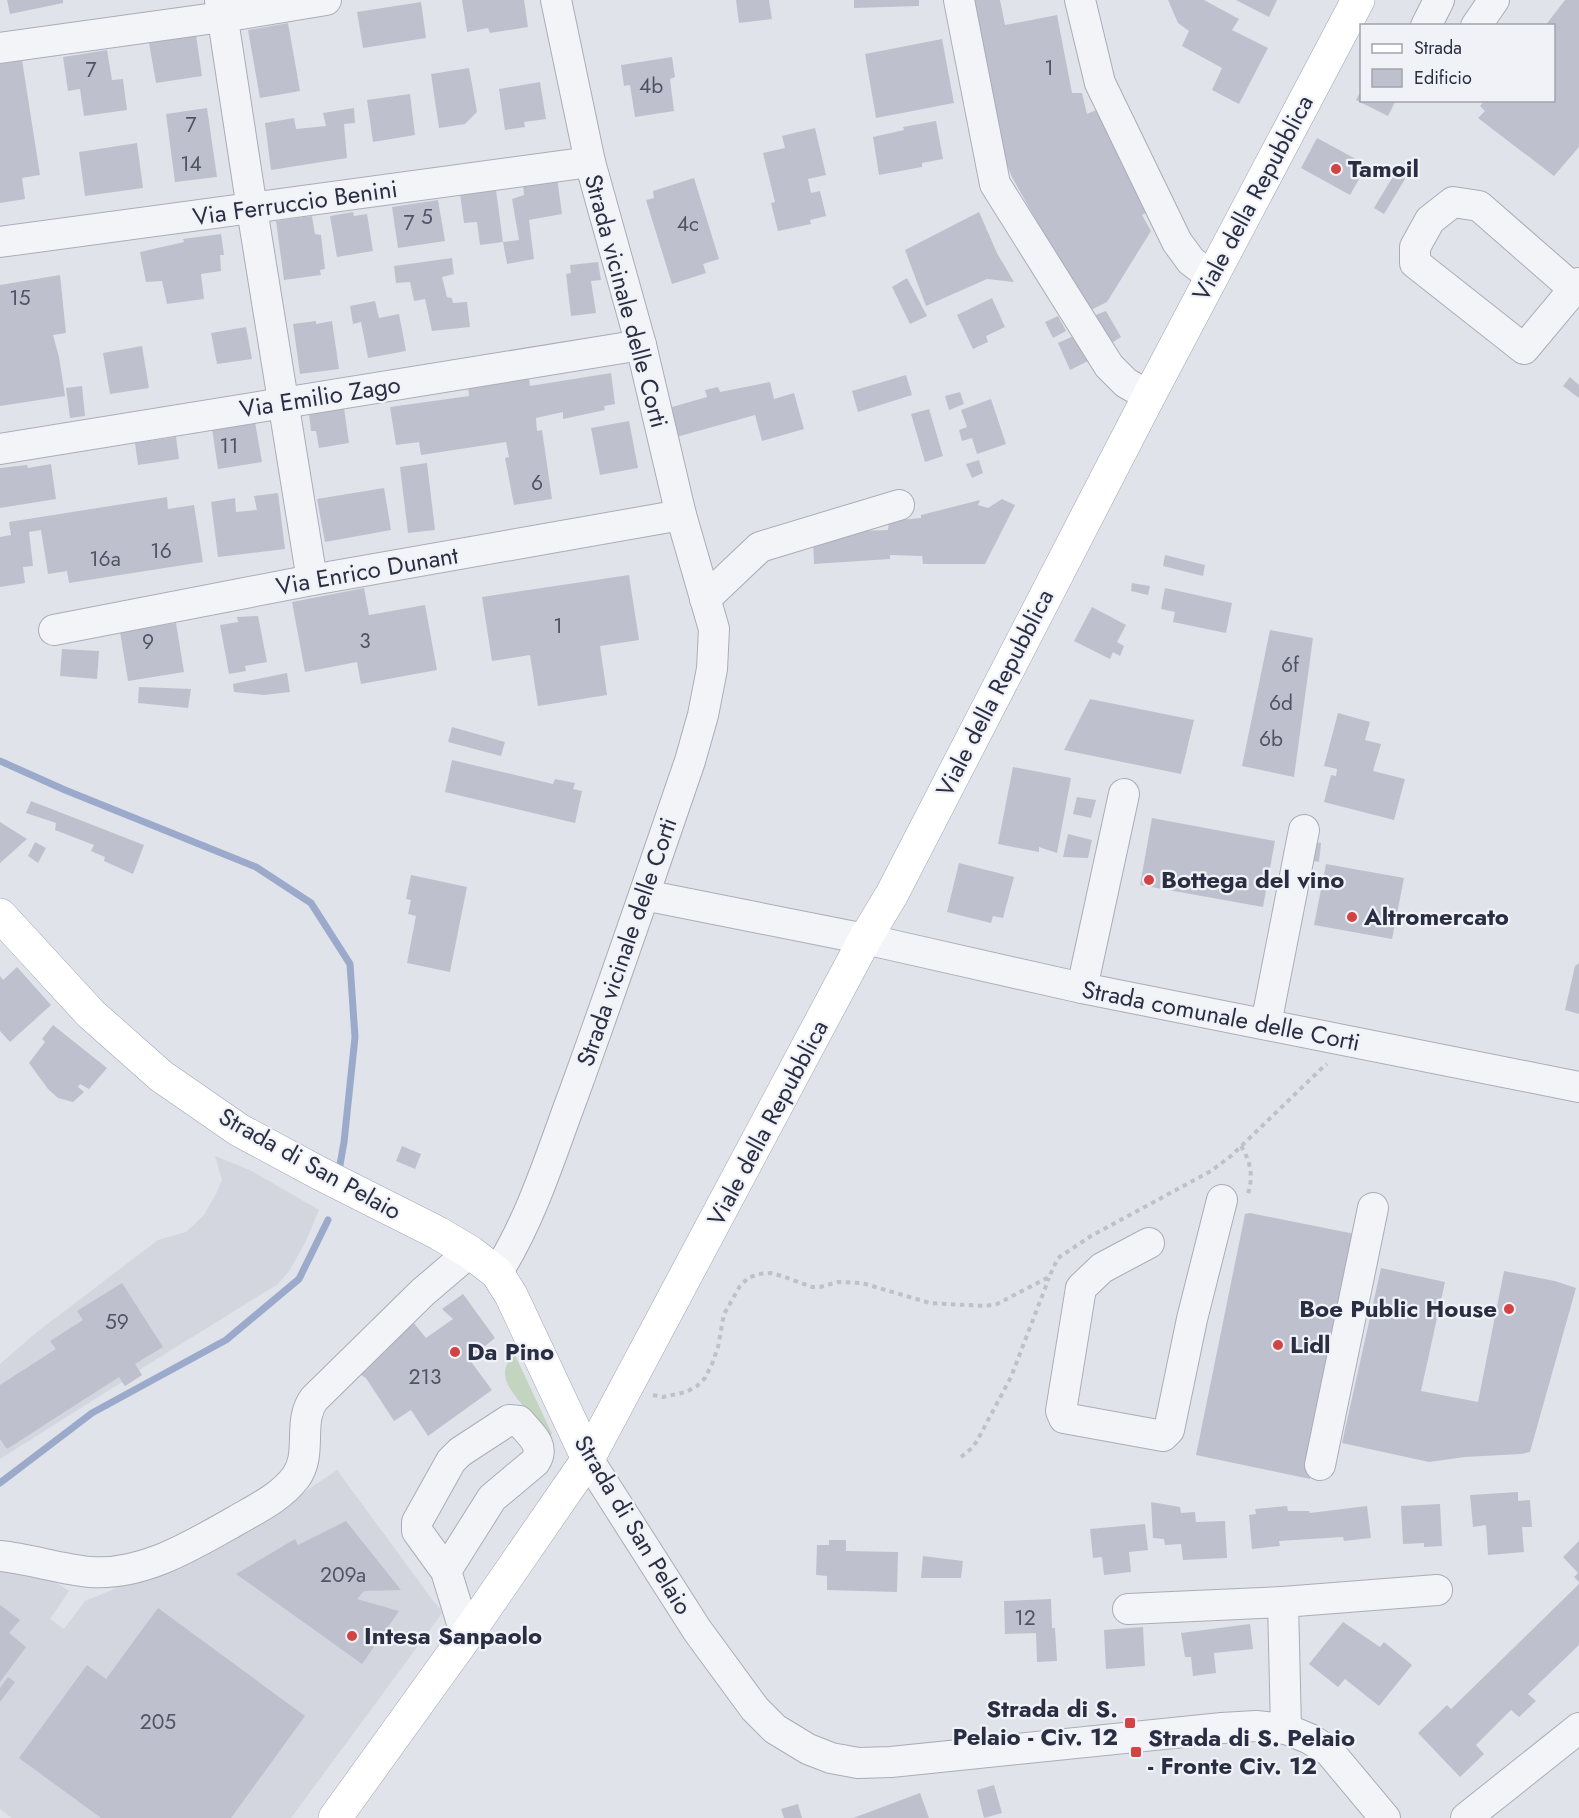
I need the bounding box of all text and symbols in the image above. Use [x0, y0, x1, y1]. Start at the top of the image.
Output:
legend [1360, 24, 1555, 102]
text: Strada [1414, 35, 1462, 61]
house number: 1 [1044, 53, 1054, 83]
house number: 7 [85, 55, 97, 85]
text: Edificio [1414, 65, 1472, 91]
house number: 4b [639, 71, 663, 101]
street label: Viale della Repubblica [1183, 89, 1322, 307]
house number: 7 [185, 110, 197, 140]
house number: 14 [180, 149, 202, 179]
place label: Tamoil [1348, 151, 1419, 186]
marker: Tamoil [1329, 162, 1343, 176]
street label: Strada vicinale delle Corti [576, 170, 677, 432]
street label: Via Ferruccio Benini [190, 171, 400, 234]
house number: 5 [421, 202, 433, 232]
house number: 7 [403, 208, 415, 238]
house number: 4c [677, 209, 699, 239]
house number: 15 [9, 283, 31, 313]
street label: Via Emilio Zago [237, 367, 403, 426]
house number: 11 [220, 431, 238, 461]
house number: 6 [531, 468, 543, 498]
house number: 16 [150, 536, 172, 566]
street label: Via Enrico Dunant [273, 537, 461, 604]
house number: 16a [89, 544, 121, 574]
street label: Viale della Repubblica [927, 583, 1062, 803]
house number: 1 [553, 611, 563, 641]
house number: 3 [359, 626, 371, 656]
house number: 9 [142, 627, 154, 657]
house number: 6f [1281, 650, 1300, 680]
house number: 6d [1269, 688, 1293, 718]
house number: 6b [1259, 724, 1283, 754]
street label: Strada vicinale delle Corti [567, 813, 686, 1071]
place label: Bottega del vino [1161, 862, 1344, 897]
marker: Bottega del vino [1142, 873, 1156, 887]
place label: Altromercato [1363, 899, 1509, 934]
marker: Altromercato [1345, 910, 1359, 924]
street label: Strada comunale delle Corti [1079, 971, 1363, 1060]
street label: Viale della Repubblica [698, 1014, 837, 1232]
street label: Strada di San Pelaio [213, 1099, 408, 1228]
place label: Boe Public House [1299, 1291, 1497, 1326]
marker: Boe Public House [1502, 1302, 1516, 1316]
house number: 59 [105, 1307, 129, 1337]
place label: Lidl [1290, 1327, 1331, 1362]
place label: Da Pino [467, 1334, 554, 1369]
marker: Lidl [1271, 1338, 1285, 1352]
marker: Da Pino [448, 1345, 462, 1359]
house number: 213 [409, 1362, 441, 1392]
street label: Strada di San Pelaio [566, 1428, 701, 1621]
house number: 209a [320, 1560, 366, 1590]
house number: 12 [1014, 1603, 1036, 1633]
place label: Intesa Sanpaolo [364, 1618, 542, 1653]
marker: Intesa Sanpaolo [345, 1629, 359, 1643]
place label: Strada di S. Pelaio - Civ. 12 [953, 1691, 1118, 1754]
house number: 205 [140, 1707, 176, 1737]
marker: Strada di S. Pelaio - Civ. 12 [1123, 1716, 1137, 1730]
place label: Strada di S. Pelaio - Fronte Civ. 12 [1148, 1720, 1355, 1783]
marker: Strada di S. Pelaio - Fronte Civ. 12 [1129, 1745, 1143, 1759]

